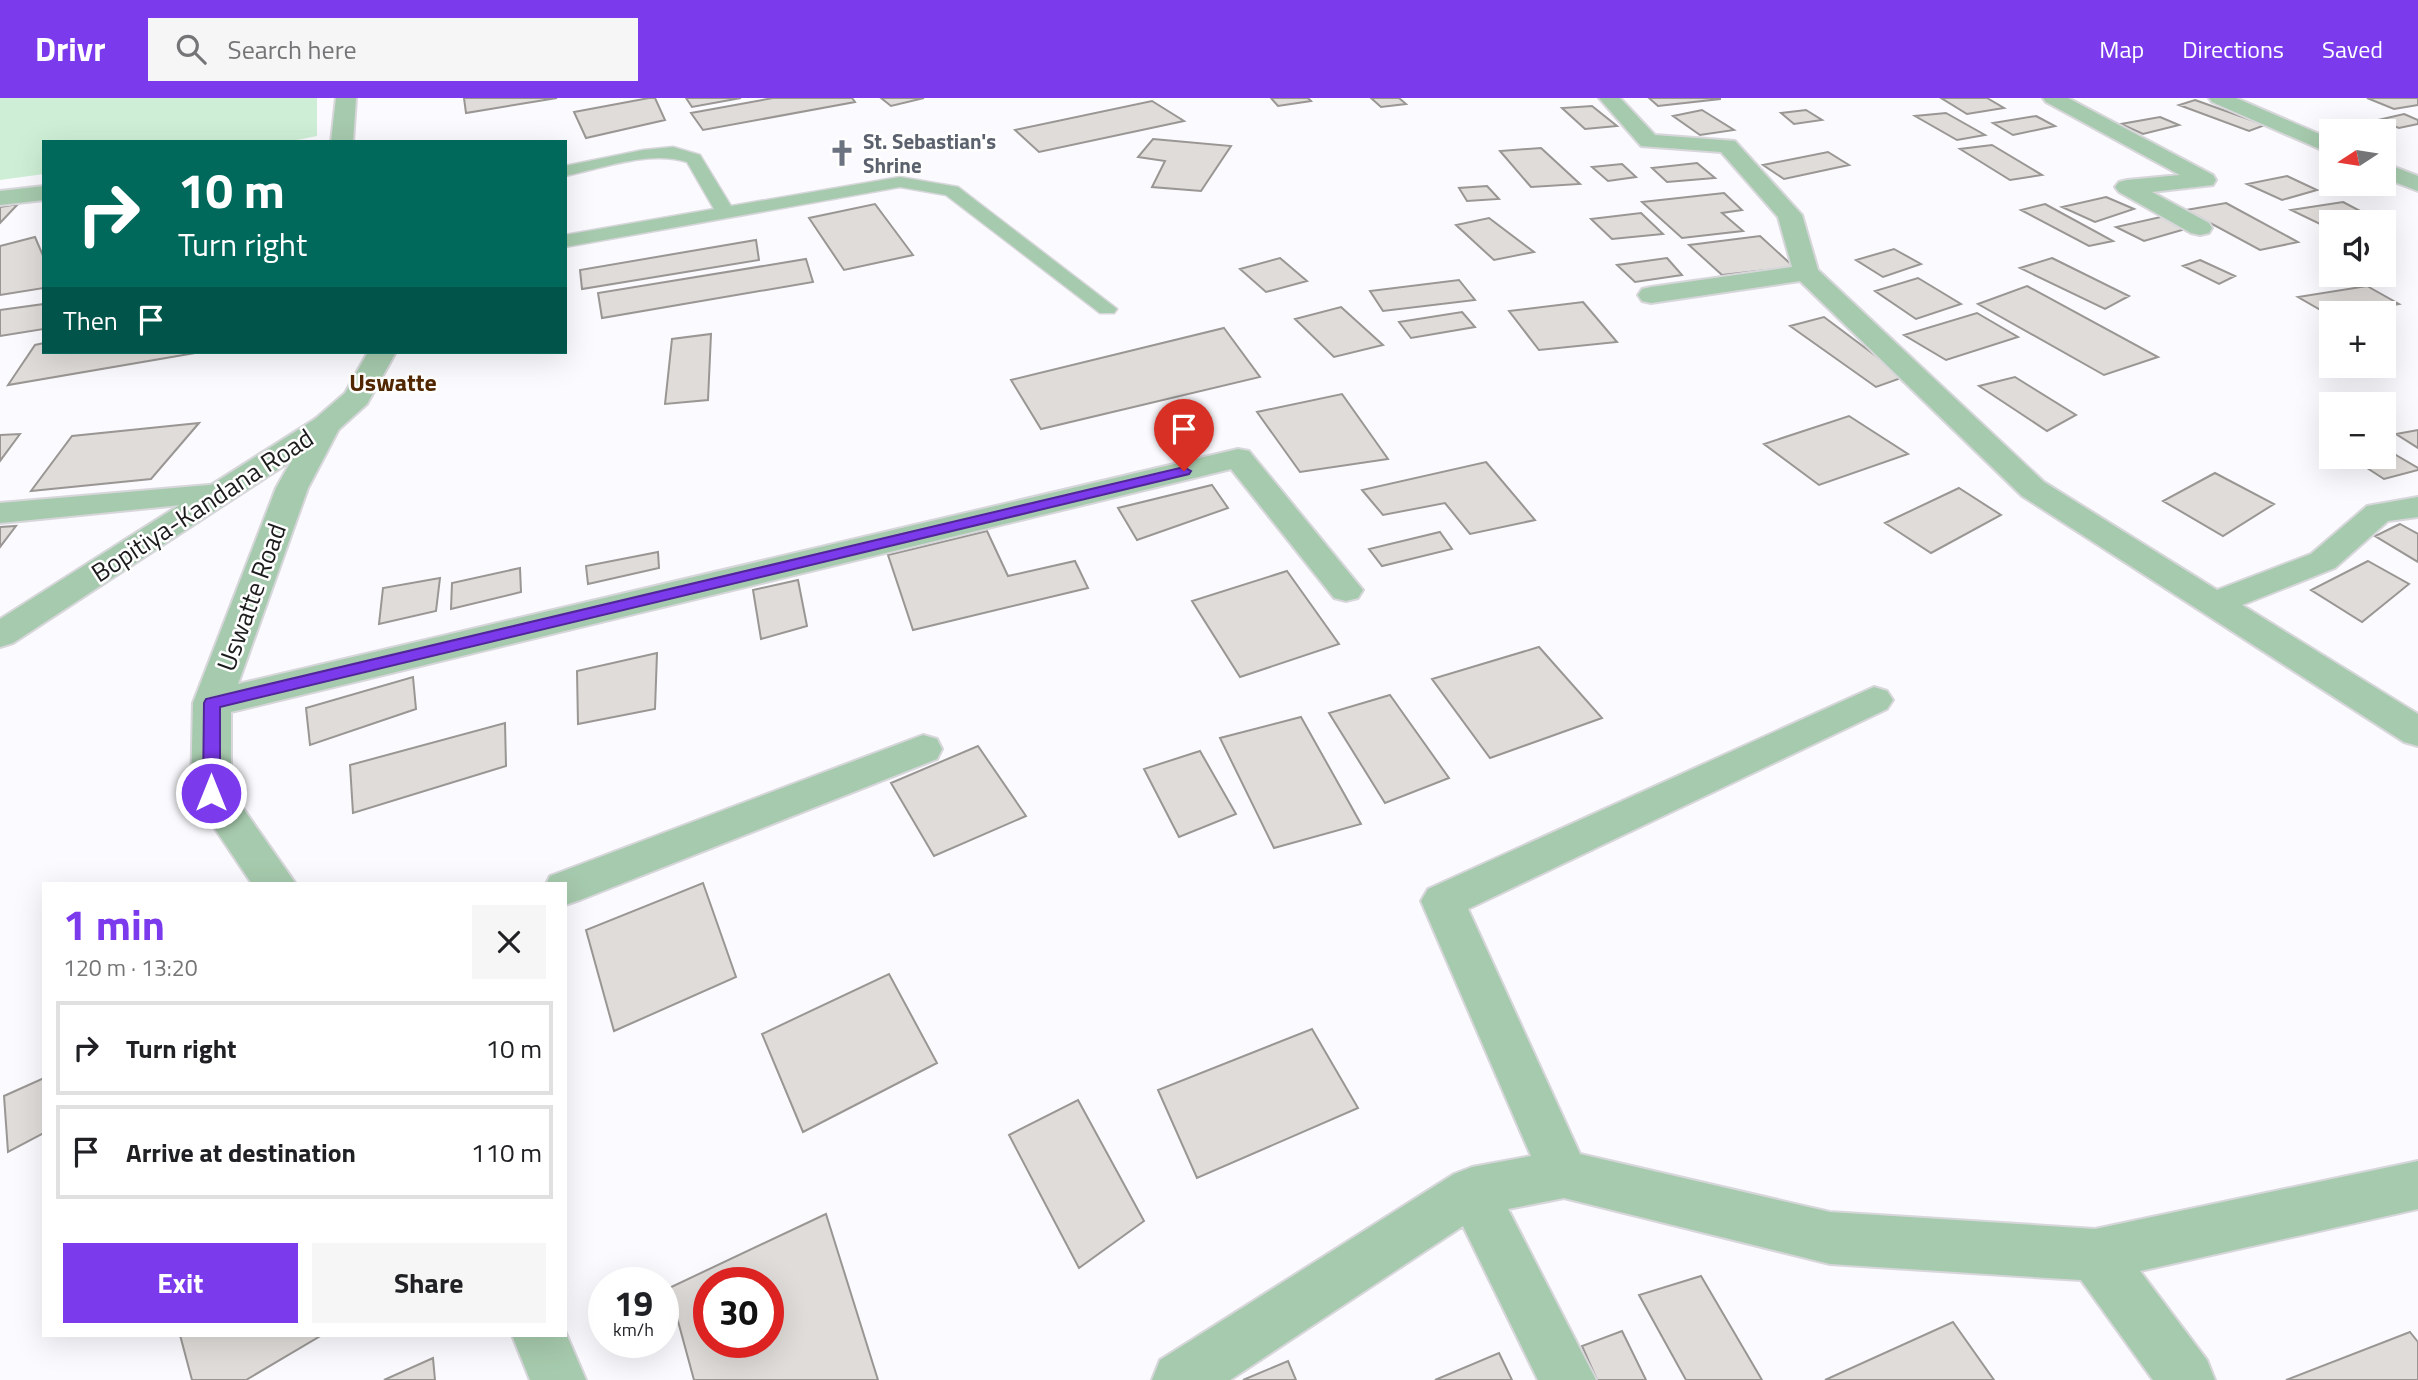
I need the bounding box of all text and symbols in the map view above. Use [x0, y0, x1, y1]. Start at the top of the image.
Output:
search box [148, 18, 638, 81]
text: Drivr [35, 24, 106, 74]
icon: search [172, 30, 210, 68]
text: Search here [228, 30, 357, 69]
text: Map [2099, 31, 2144, 67]
text: Directions [2182, 31, 2284, 67]
text: Saved [2322, 31, 2383, 67]
north arrow [2319, 119, 2396, 196]
map controls [2319, 119, 2396, 469]
place label: St. Sebastian's Shrine [863, 125, 996, 181]
church icon: St. Sebastian's Shrine [827, 138, 857, 168]
text: 10 m [178, 152, 285, 227]
icon: right [63, 168, 154, 259]
button: sound [2319, 210, 2396, 287]
text: Turn right [178, 220, 307, 268]
text: Then [63, 301, 118, 340]
icon: arrive [132, 301, 170, 339]
button: + [2319, 301, 2396, 378]
district label: Uswatte [349, 364, 437, 400]
button: − [2319, 392, 2396, 469]
pin [1154, 399, 1214, 471]
icon: arrive [1165, 410, 1203, 448]
street label: Bopitiya-Kandana Road [83, 418, 321, 592]
street label: Uswatte Road [206, 518, 296, 676]
position arrow [174, 756, 248, 830]
text: 1 min [63, 892, 165, 956]
button: close [472, 905, 546, 979]
text: 120 m · 13:20 [63, 950, 198, 985]
icon: right [67, 1029, 105, 1067]
text: Turn right [126, 1029, 237, 1068]
text: 10 m [485, 1029, 542, 1068]
icon: arrive [67, 1133, 105, 1171]
text: Arrive at destination [126, 1133, 356, 1172]
text: 110 m [471, 1133, 542, 1172]
button: Exit [63, 1243, 298, 1323]
button: Share [312, 1243, 546, 1323]
speed limit sign: 30 [693, 1267, 784, 1358]
text: 19 [614, 1276, 653, 1330]
text: km/h [613, 1316, 654, 1343]

